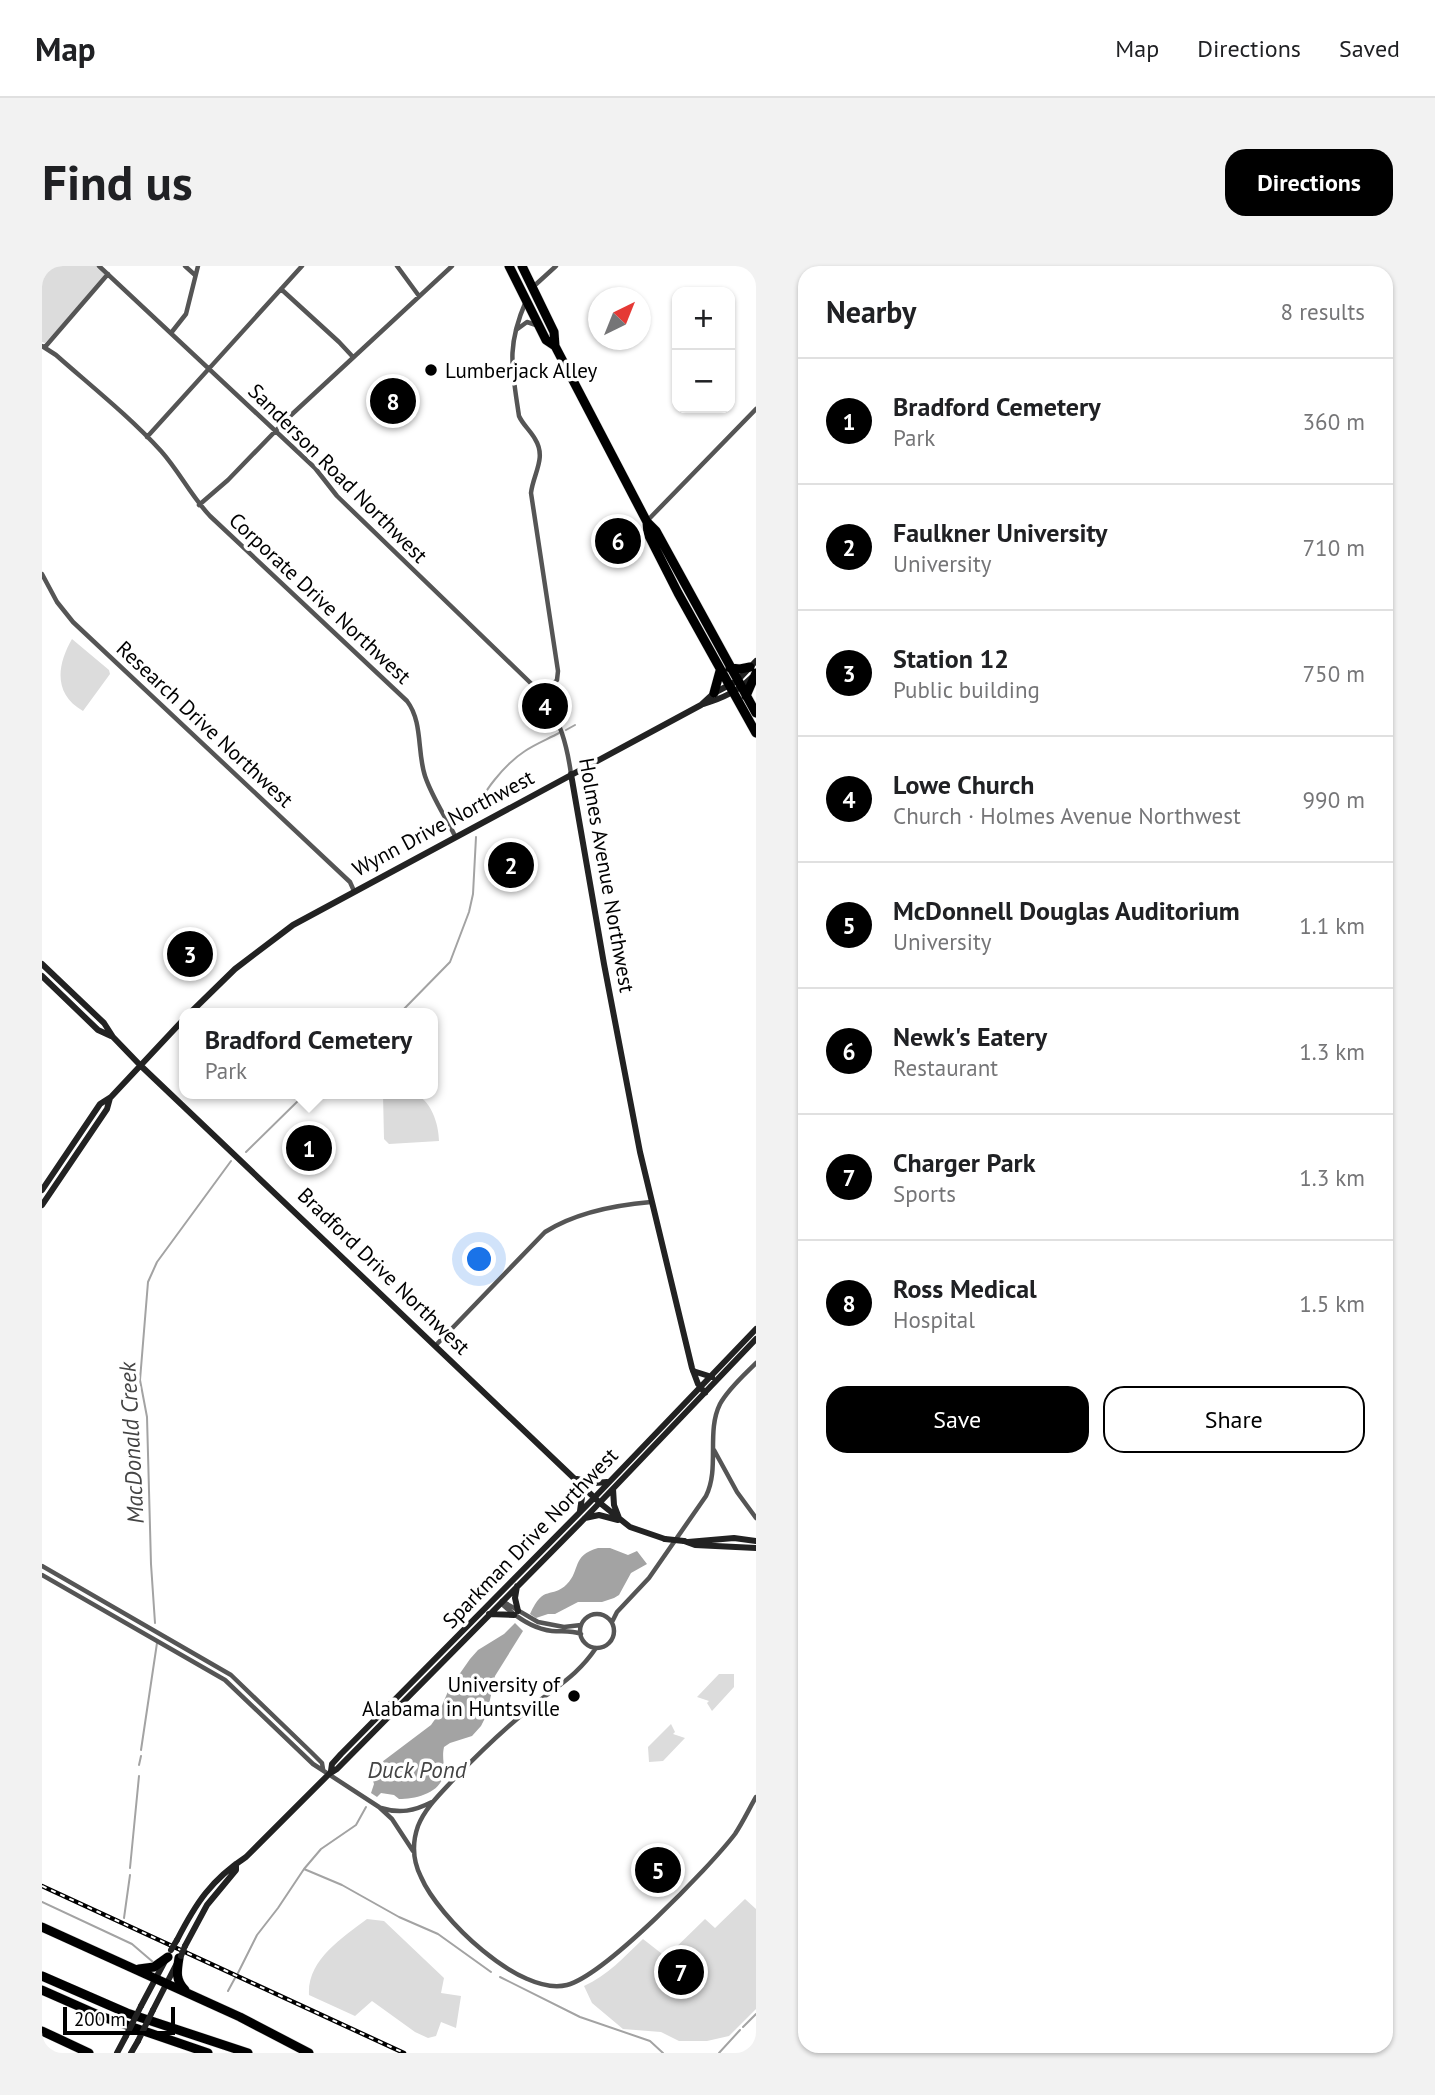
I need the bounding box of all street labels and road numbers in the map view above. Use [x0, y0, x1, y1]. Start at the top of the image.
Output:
street label: Sanderson Road Northwest [243, 378, 433, 568]
street label: Corporate Drive Northwest [223, 507, 417, 689]
street label: Research Drive Northwest [111, 635, 299, 813]
street label: Holmes Avenue Northwest [573, 756, 641, 994]
street label: Wynn Drive Northwest [348, 764, 538, 882]
street label: Bradford Drive Northwest [292, 1182, 476, 1360]
street label: Sparkman Drive Northwest [437, 1442, 623, 1634]

